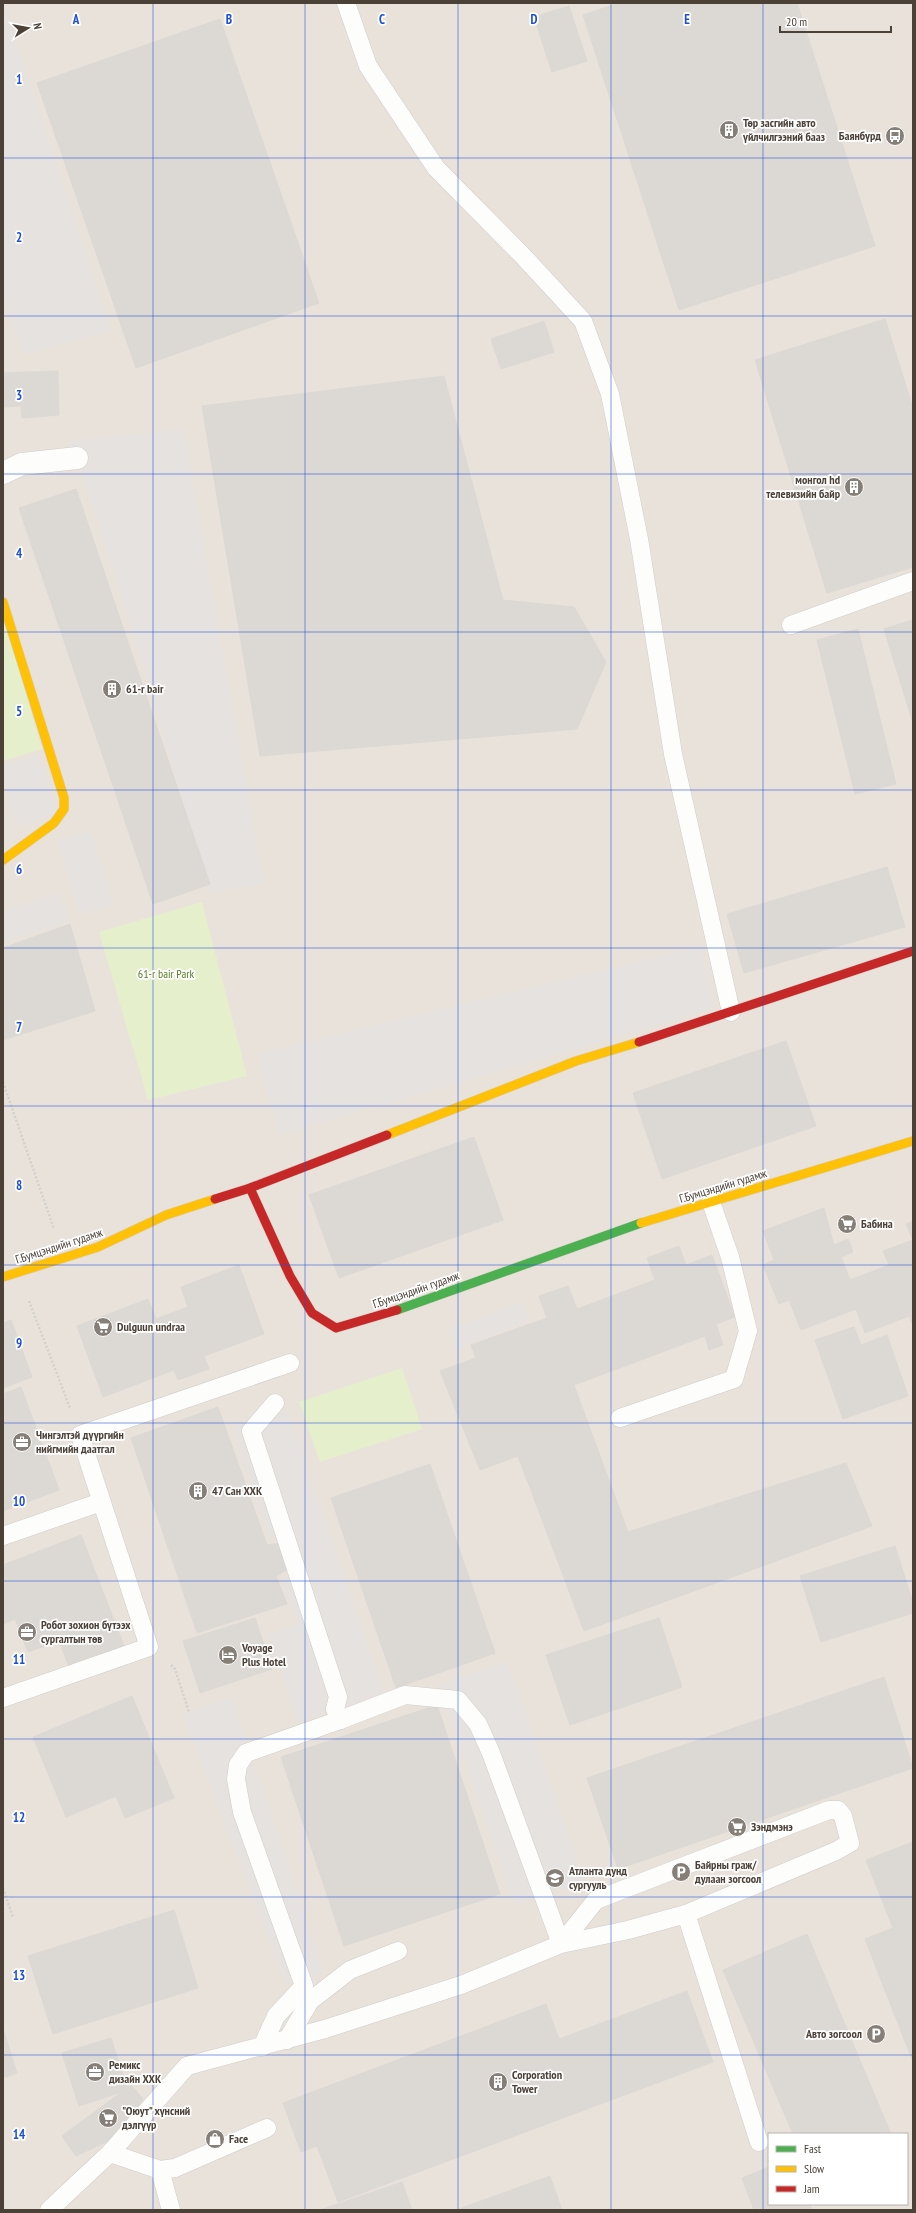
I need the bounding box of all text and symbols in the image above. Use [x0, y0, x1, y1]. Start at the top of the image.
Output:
north arrow [8, 8, 48, 48]
scale bar [780, 8, 891, 34]
text: A [72, 11, 80, 28]
text: B [226, 11, 232, 28]
text: C [379, 11, 385, 28]
text: D [531, 11, 538, 28]
text: E [684, 11, 690, 28]
text: 20 m [786, 14, 807, 29]
text: N [30, 22, 45, 30]
text: 1 [16, 71, 22, 88]
place label: Төр засгийн авто үйлчилгээний бааз [742, 115, 825, 144]
building icon: Төр засгийн авто үйлчилгээний бааз [718, 119, 740, 141]
bus stop icon: Баянбүрд [884, 125, 906, 147]
place label: Баянбүрд [839, 128, 881, 143]
text: 2 [16, 229, 22, 246]
text: 3 [16, 387, 22, 404]
place label: монгол hd телевизийн байр [766, 472, 841, 501]
building icon: монгол hd телевизийн байр [843, 476, 865, 498]
text: 4 [16, 545, 23, 562]
building icon: 61-r bair [101, 678, 123, 700]
place label: 61-r bair [126, 681, 164, 696]
text: 5 [16, 703, 22, 720]
text: 6 [16, 861, 22, 878]
park label: 61-r bair Park [138, 966, 195, 981]
text: 7 [16, 1019, 22, 1036]
street label: Г.Бумцэндийн гудамж [677, 1165, 769, 1206]
text: 8 [16, 1177, 22, 1194]
supermarket icon: Бабина [836, 1213, 858, 1235]
place label: Бабина [861, 1216, 893, 1231]
street label: Г.Бумцэндийн гудамж [13, 1224, 105, 1267]
street label: Г.Бумцэндийн гудамж [371, 1267, 462, 1311]
supermarket icon: Dulguun undraa [92, 1316, 114, 1338]
place label: Dulguun undraa [117, 1319, 185, 1334]
text: 9 [16, 1335, 22, 1352]
place label: Чингэлтэй дүүргийн нийгмийн даатгал [36, 1427, 124, 1456]
office icon: Чингэлтэй дүүргийн нийгмийн даатгал [11, 1431, 33, 1453]
building icon: 47 Сан ХХК [187, 1480, 209, 1502]
place label: 47 Сан ХХК [212, 1483, 263, 1498]
text: 10 [13, 1493, 25, 1510]
place label: Робот зохион бүтээх сургалтын төв [41, 1617, 131, 1646]
office icon: Робот зохион бүтээх сургалтын төв [16, 1621, 38, 1643]
place label: Voyage Plus Hotel [241, 1640, 286, 1669]
hotel icon: Voyage Plus Hotel [217, 1644, 239, 1666]
text: 11 [13, 1651, 25, 1668]
text: 12 [13, 1809, 25, 1826]
supermarket icon: Зэндмэнэ [726, 1816, 748, 1838]
place label: Зэндмэнэ [751, 1819, 793, 1834]
place label: Байрны граж/ дулаан зогсоол [694, 1857, 761, 1886]
parking icon: Байрны граж/ дулаан зогсоол [670, 1861, 692, 1883]
place label: Атланта дунд сургууль [568, 1863, 627, 1892]
school or university icon: Атланта дунд сургууль [544, 1867, 566, 1889]
text: 13 [13, 1967, 25, 1984]
parking icon: Авто зогсоол [865, 2023, 887, 2045]
place label: Авто зогсоол [805, 2026, 862, 2041]
place label: Ремикс дизайн ХХК [108, 2057, 162, 2086]
office icon: Ремикс дизайн ХХК [84, 2061, 106, 2083]
place label: Corporation Tower [512, 2067, 562, 2096]
building icon: Corporation Tower [487, 2071, 509, 2093]
place label: "Оюут" хүнсний дэлгүүр [121, 2103, 190, 2132]
supermarket icon: "Оюут" хүнсний дэлгүүр [97, 2107, 119, 2129]
text: 14 [13, 2126, 26, 2143]
shop icon: Face [204, 2128, 226, 2150]
place label: Face [229, 2131, 248, 2146]
legend [768, 2133, 908, 2205]
text: Fast [804, 2141, 822, 2156]
text: Slow [804, 2161, 825, 2176]
text: Jam [803, 2181, 820, 2196]

